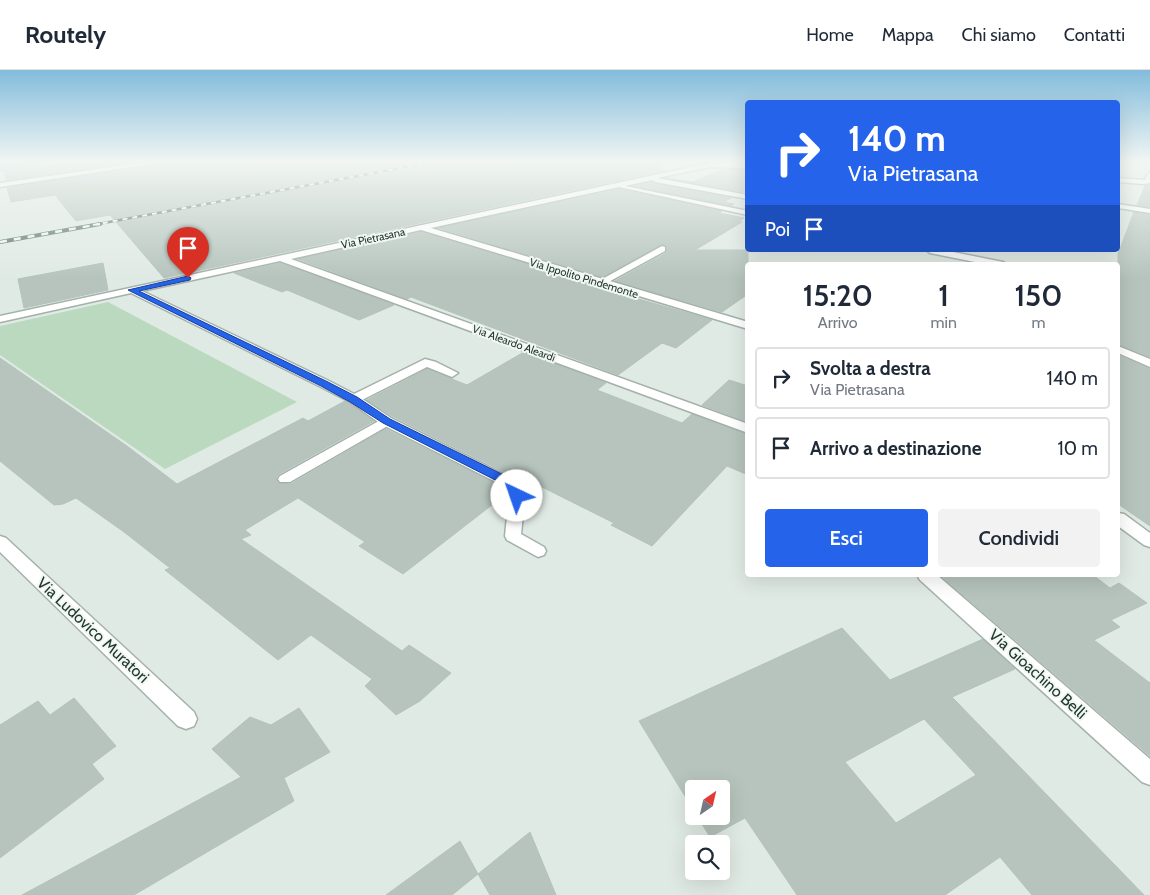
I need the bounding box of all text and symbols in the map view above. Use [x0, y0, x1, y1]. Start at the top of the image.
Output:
text: Routely [25, 20, 106, 49]
text: Home [806, 24, 854, 46]
text: Mappa [882, 24, 934, 46]
text: Chi siamo [962, 24, 1036, 46]
text: Contatti [1064, 24, 1125, 46]
text: 140 m [848, 117, 946, 160]
icon: right [765, 120, 830, 185]
text: Via Pietrasana [848, 160, 978, 187]
icon: arrive [800, 215, 828, 243]
text: Poi [765, 218, 790, 241]
street label: Via Pietrasana [340, 224, 407, 252]
pin [167, 227, 209, 278]
icon: arrive [174, 234, 202, 262]
street label: Via Ippolito Pindemonte [528, 255, 640, 301]
text: 15:20 [803, 277, 873, 314]
text: 1 [938, 277, 949, 314]
text: 150 [1014, 277, 1062, 314]
text: Arrivo [818, 313, 858, 332]
text: min [930, 313, 957, 332]
text: m [1031, 313, 1045, 332]
street label: Via Aleardo Aleardi [471, 321, 557, 365]
text: Svolta a destra [810, 357, 931, 380]
icon: right [767, 364, 795, 392]
text: 140 m [1047, 367, 1098, 390]
text: Via Pietrasana [810, 380, 905, 399]
icon: arrive [767, 434, 795, 462]
text: Arrivo a destinazione [810, 437, 981, 460]
text: 10 m [1058, 437, 1098, 460]
position arrow [490, 469, 542, 521]
button: Esci [765, 509, 928, 567]
button: Condividi [938, 509, 1100, 567]
street label: Via Ludovico Muratori [33, 573, 153, 687]
street label: Via Gioachino Belli [985, 625, 1091, 723]
north arrow [685, 780, 730, 825]
map controls [685, 780, 730, 880]
button: search [685, 835, 730, 880]

